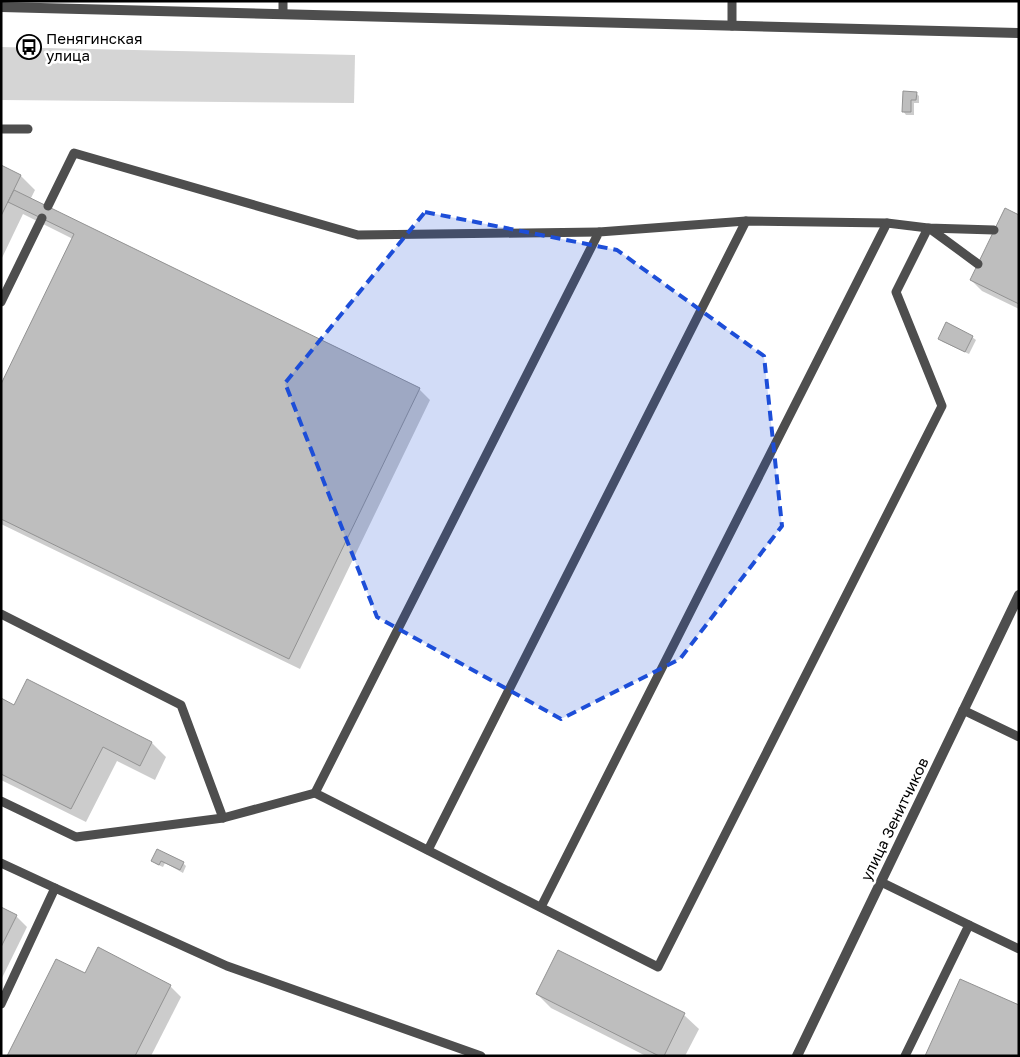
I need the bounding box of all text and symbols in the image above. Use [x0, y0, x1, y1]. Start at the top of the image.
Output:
place label: Пенягинская улица [46, 29, 143, 64]
bus stop icon: Пенягинская улица [16, 34, 42, 60]
street label: улица Зенитчиков [856, 754, 932, 884]

